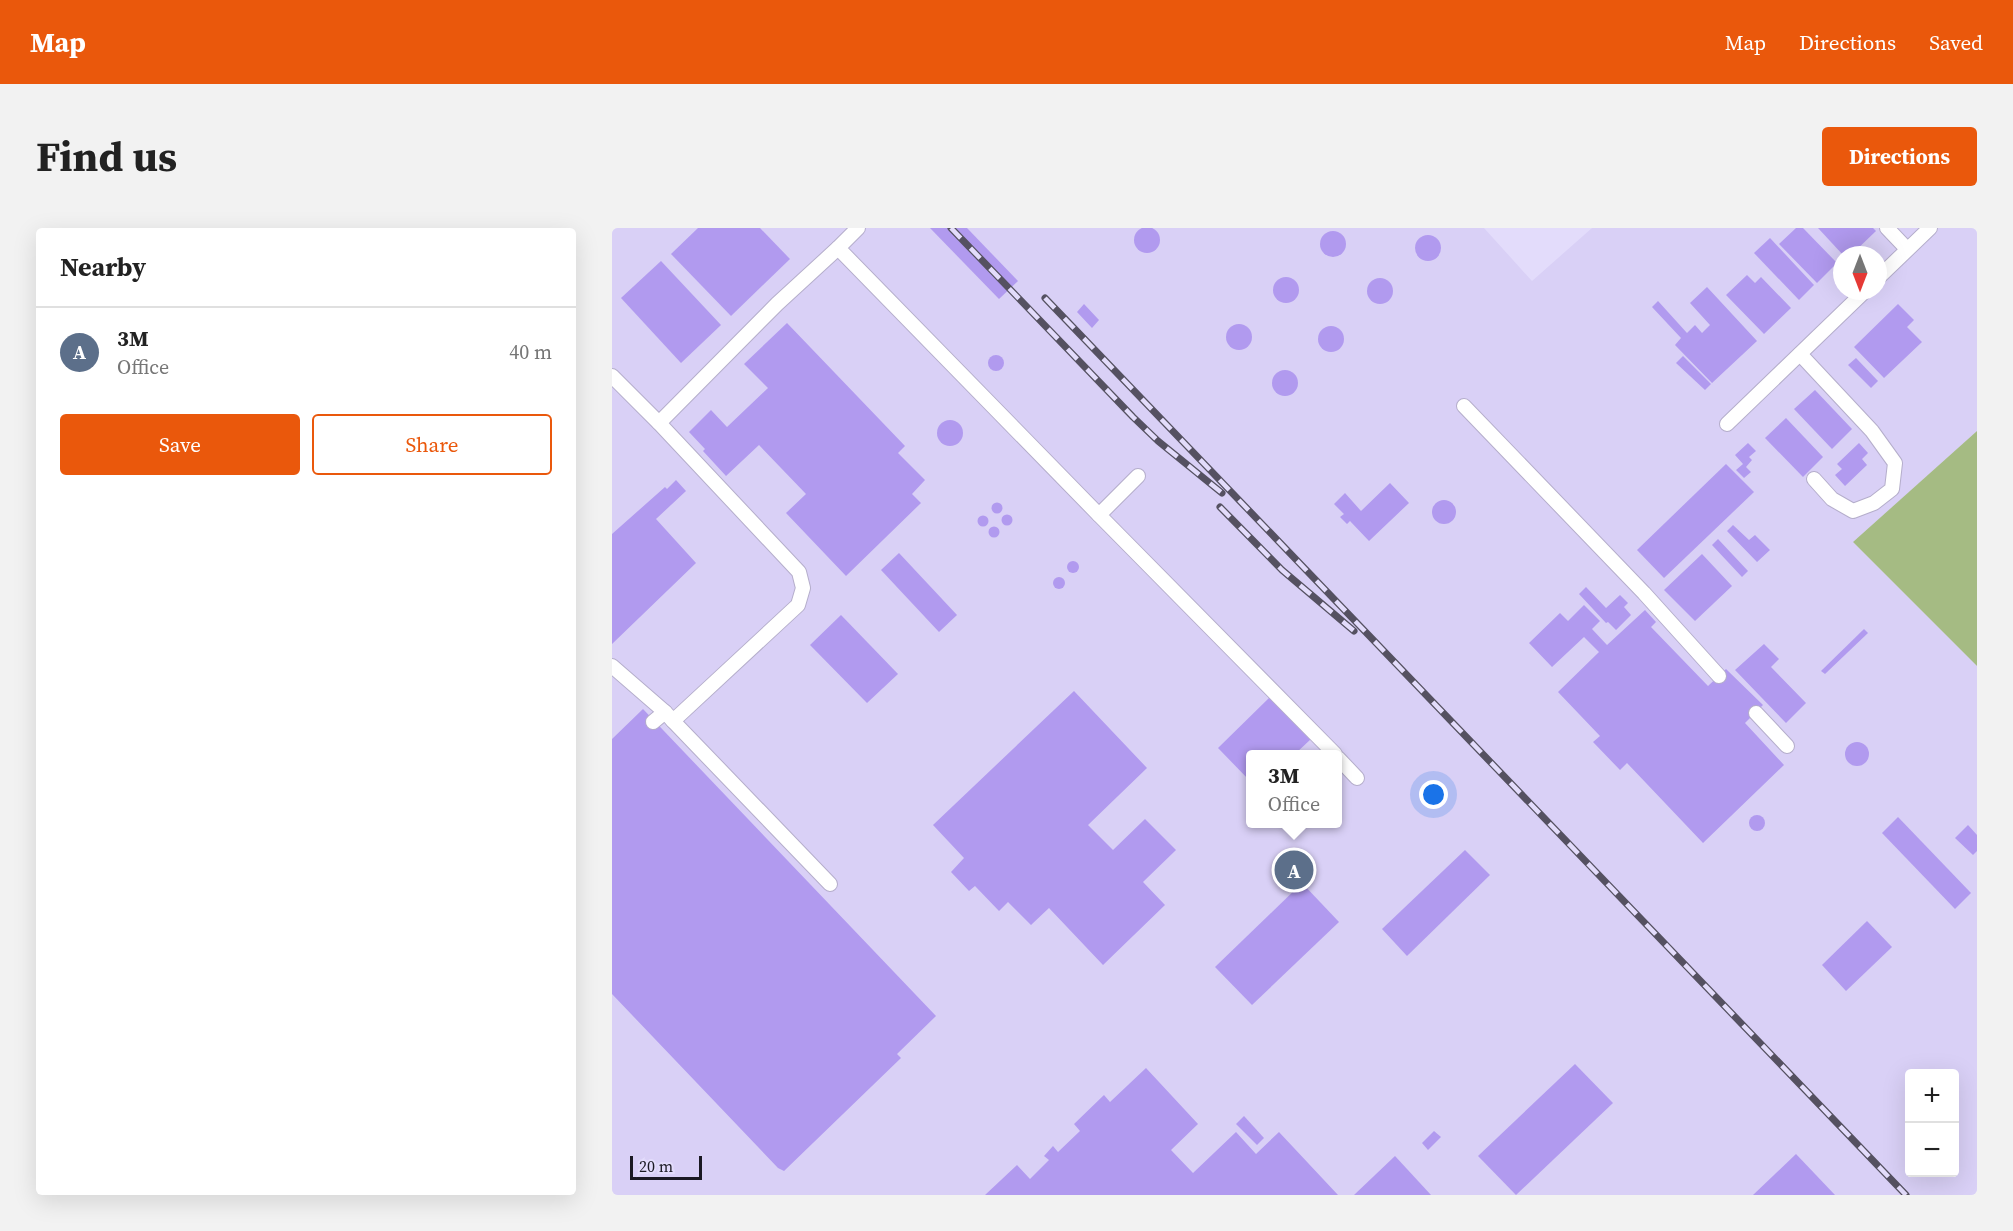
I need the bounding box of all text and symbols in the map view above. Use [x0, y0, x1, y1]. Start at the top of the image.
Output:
text: Map [30, 23, 86, 61]
text: Map [1725, 28, 1766, 57]
text: Directions [1799, 28, 1896, 57]
text: Saved [1929, 28, 1983, 57]
text: Find us [36, 127, 177, 185]
button: Directions [1822, 127, 1977, 186]
north arrow [1833, 246, 1887, 300]
text: Nearby [60, 249, 146, 285]
text: 3M [117, 323, 149, 353]
text: A [73, 338, 86, 366]
text: 40 m [509, 338, 552, 366]
text: Office [117, 353, 169, 381]
button: Save [60, 414, 300, 475]
button: Share [312, 414, 552, 475]
popup [1246, 750, 1342, 828]
text: 3M [1268, 760, 1299, 790]
your location [1419, 780, 1448, 809]
text: Office [1268, 790, 1320, 818]
pin: A [1274, 848, 1314, 892]
map controls [1905, 1069, 1959, 1177]
button: + [1905, 1069, 1959, 1123]
button: − [1905, 1123, 1959, 1177]
scale bar [630, 1153, 702, 1180]
text: 20 m [639, 1155, 673, 1177]

